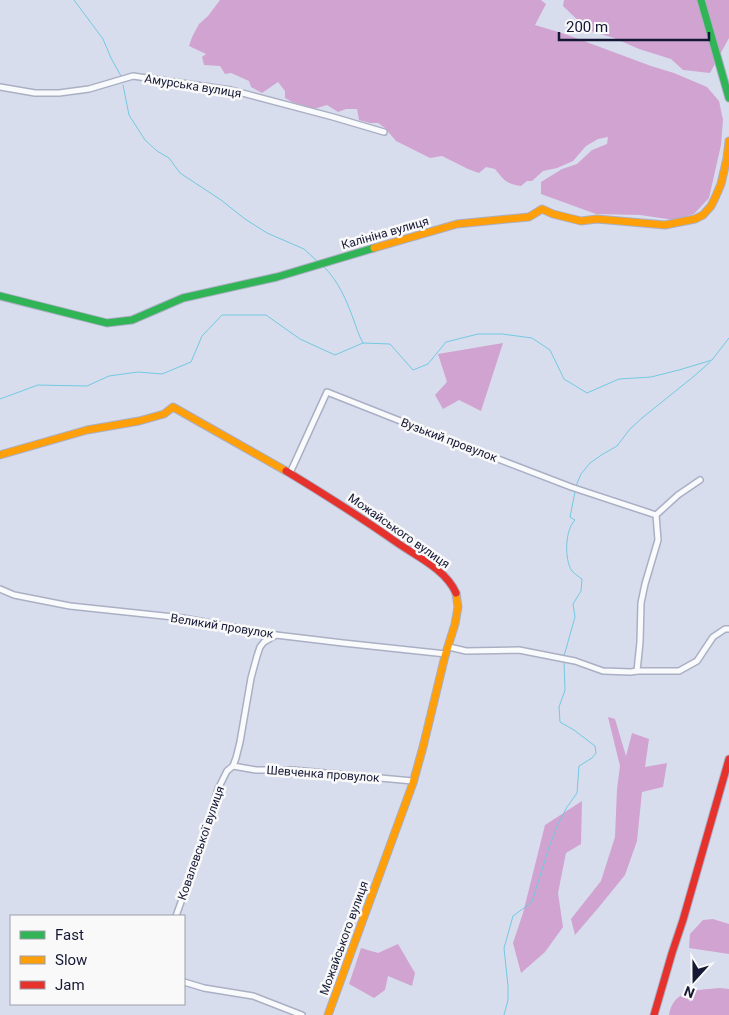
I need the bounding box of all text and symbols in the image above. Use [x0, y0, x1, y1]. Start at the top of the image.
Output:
scale bar [559, 10, 709, 42]
text: 200 m [566, 18, 608, 36]
street label: Амурська вулиця [144, 71, 242, 101]
street label: Калініна вулиця [340, 214, 430, 252]
street label: Вузький провулок [399, 415, 500, 465]
street label: Можайського вулиця [346, 491, 452, 571]
street label: Великий провулок [170, 611, 275, 641]
street label: Шевченка провулок [266, 763, 381, 785]
street label: Ковалевської вулиця [175, 784, 227, 902]
street label: Можайського вулиця [317, 879, 371, 997]
legend [10, 915, 185, 1005]
text: Fast [55, 926, 84, 944]
text: Slow [55, 951, 87, 969]
north arrow [669, 955, 719, 1005]
text: Jam [55, 976, 85, 994]
text: N [682, 983, 697, 1001]

